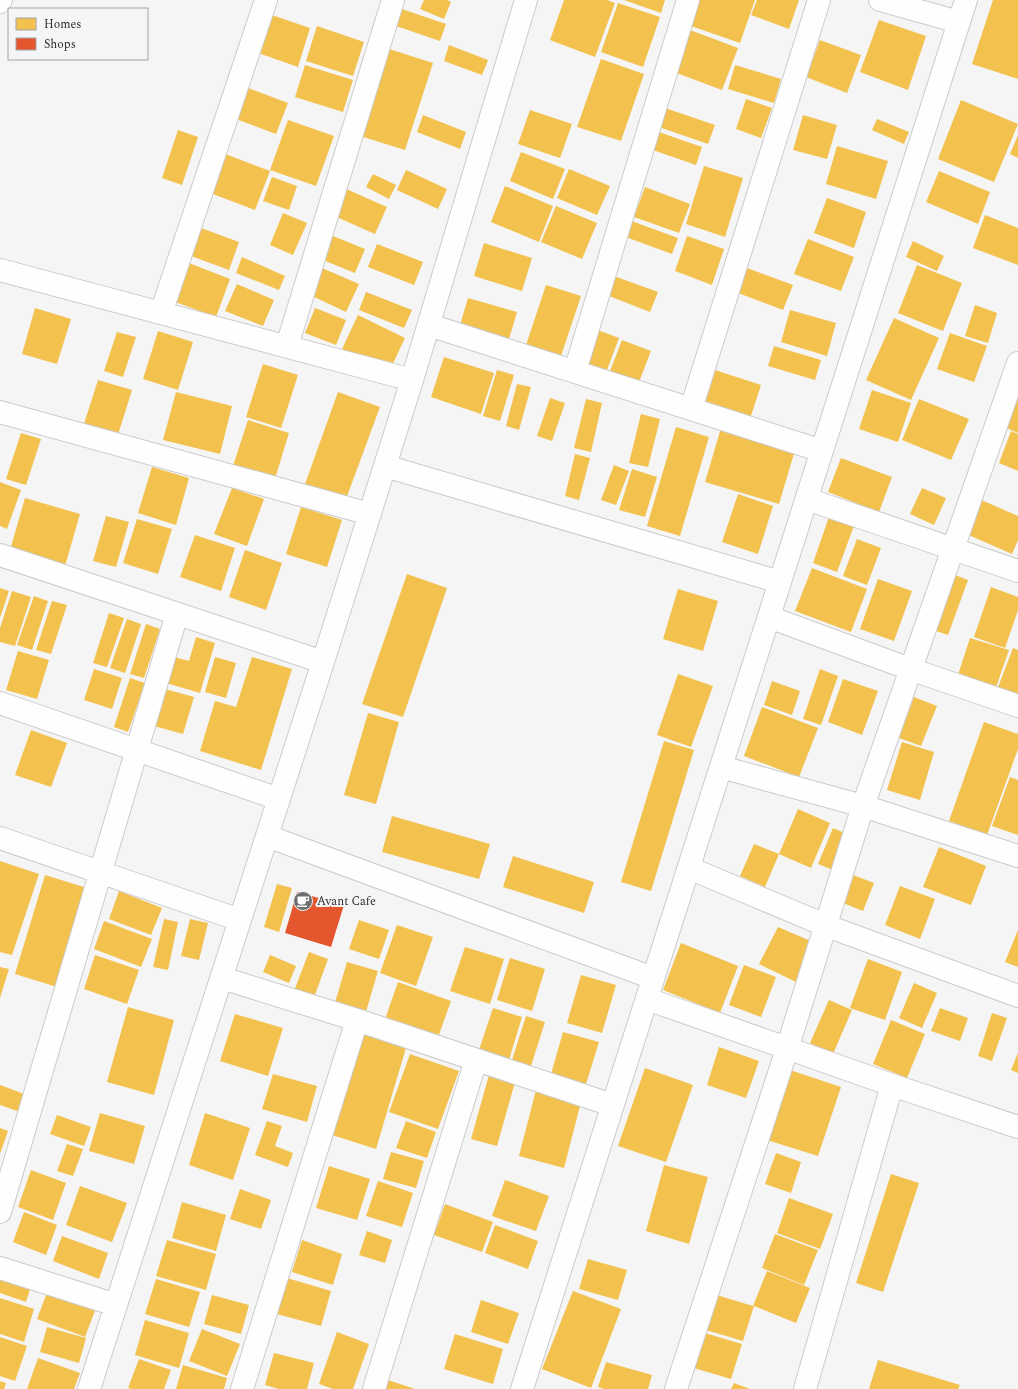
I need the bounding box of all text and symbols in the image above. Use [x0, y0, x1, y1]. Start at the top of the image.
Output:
legend [8, 8, 148, 60]
text: Homes [44, 15, 82, 34]
text: Shops [44, 35, 76, 54]
cafe icon: Avant Cafe [292, 890, 314, 912]
place label: Avant Cafe [317, 892, 376, 911]

